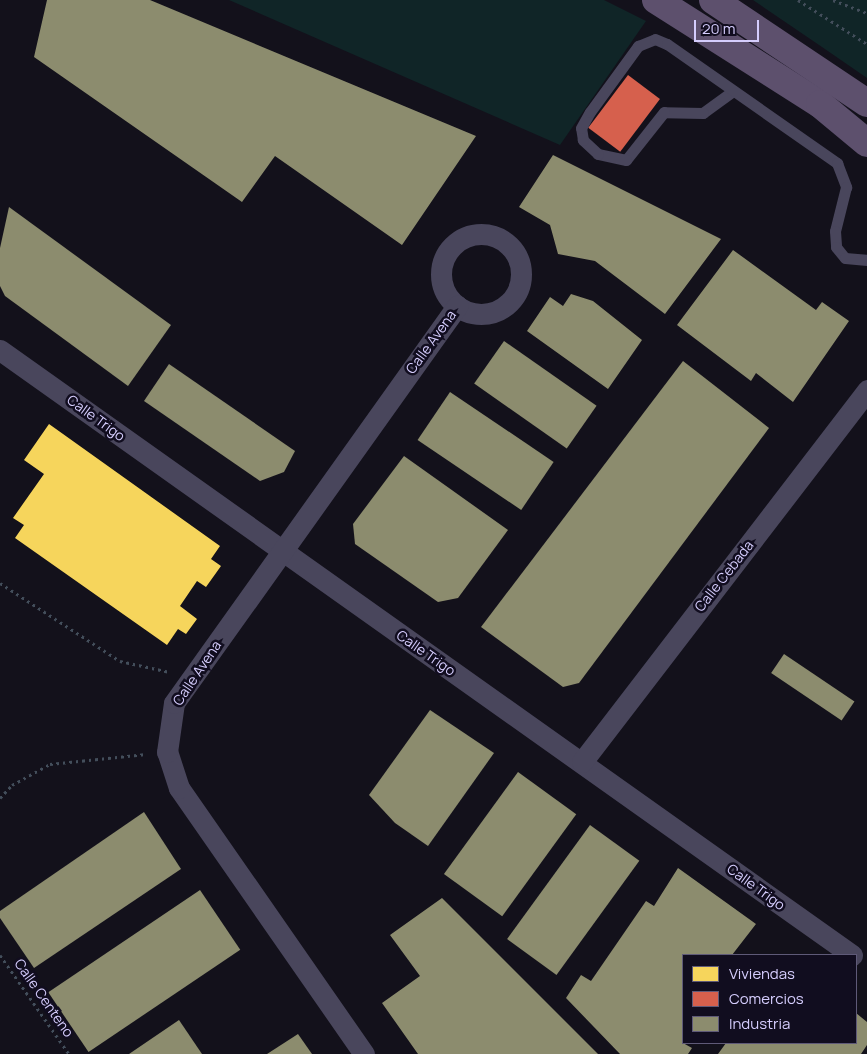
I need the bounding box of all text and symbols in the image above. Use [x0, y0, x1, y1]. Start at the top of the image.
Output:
scale bar [697, 10, 762, 42]
text: 20 m [702, 18, 735, 39]
street label: Calle Avena [402, 307, 460, 377]
street label: Calle Trigo [64, 391, 128, 445]
street label: Calle Cebada [691, 537, 757, 615]
street label: Calle Trigo [393, 627, 459, 679]
street label: Calle Avena [169, 637, 225, 709]
street label: Calle Trigo [724, 860, 788, 914]
legend [682, 954, 857, 1044]
street label: Calle Centeno [11, 956, 77, 1040]
text: Viviendas [729, 963, 795, 984]
text: Comercios [729, 988, 804, 1009]
text: Industria [729, 1013, 790, 1034]

